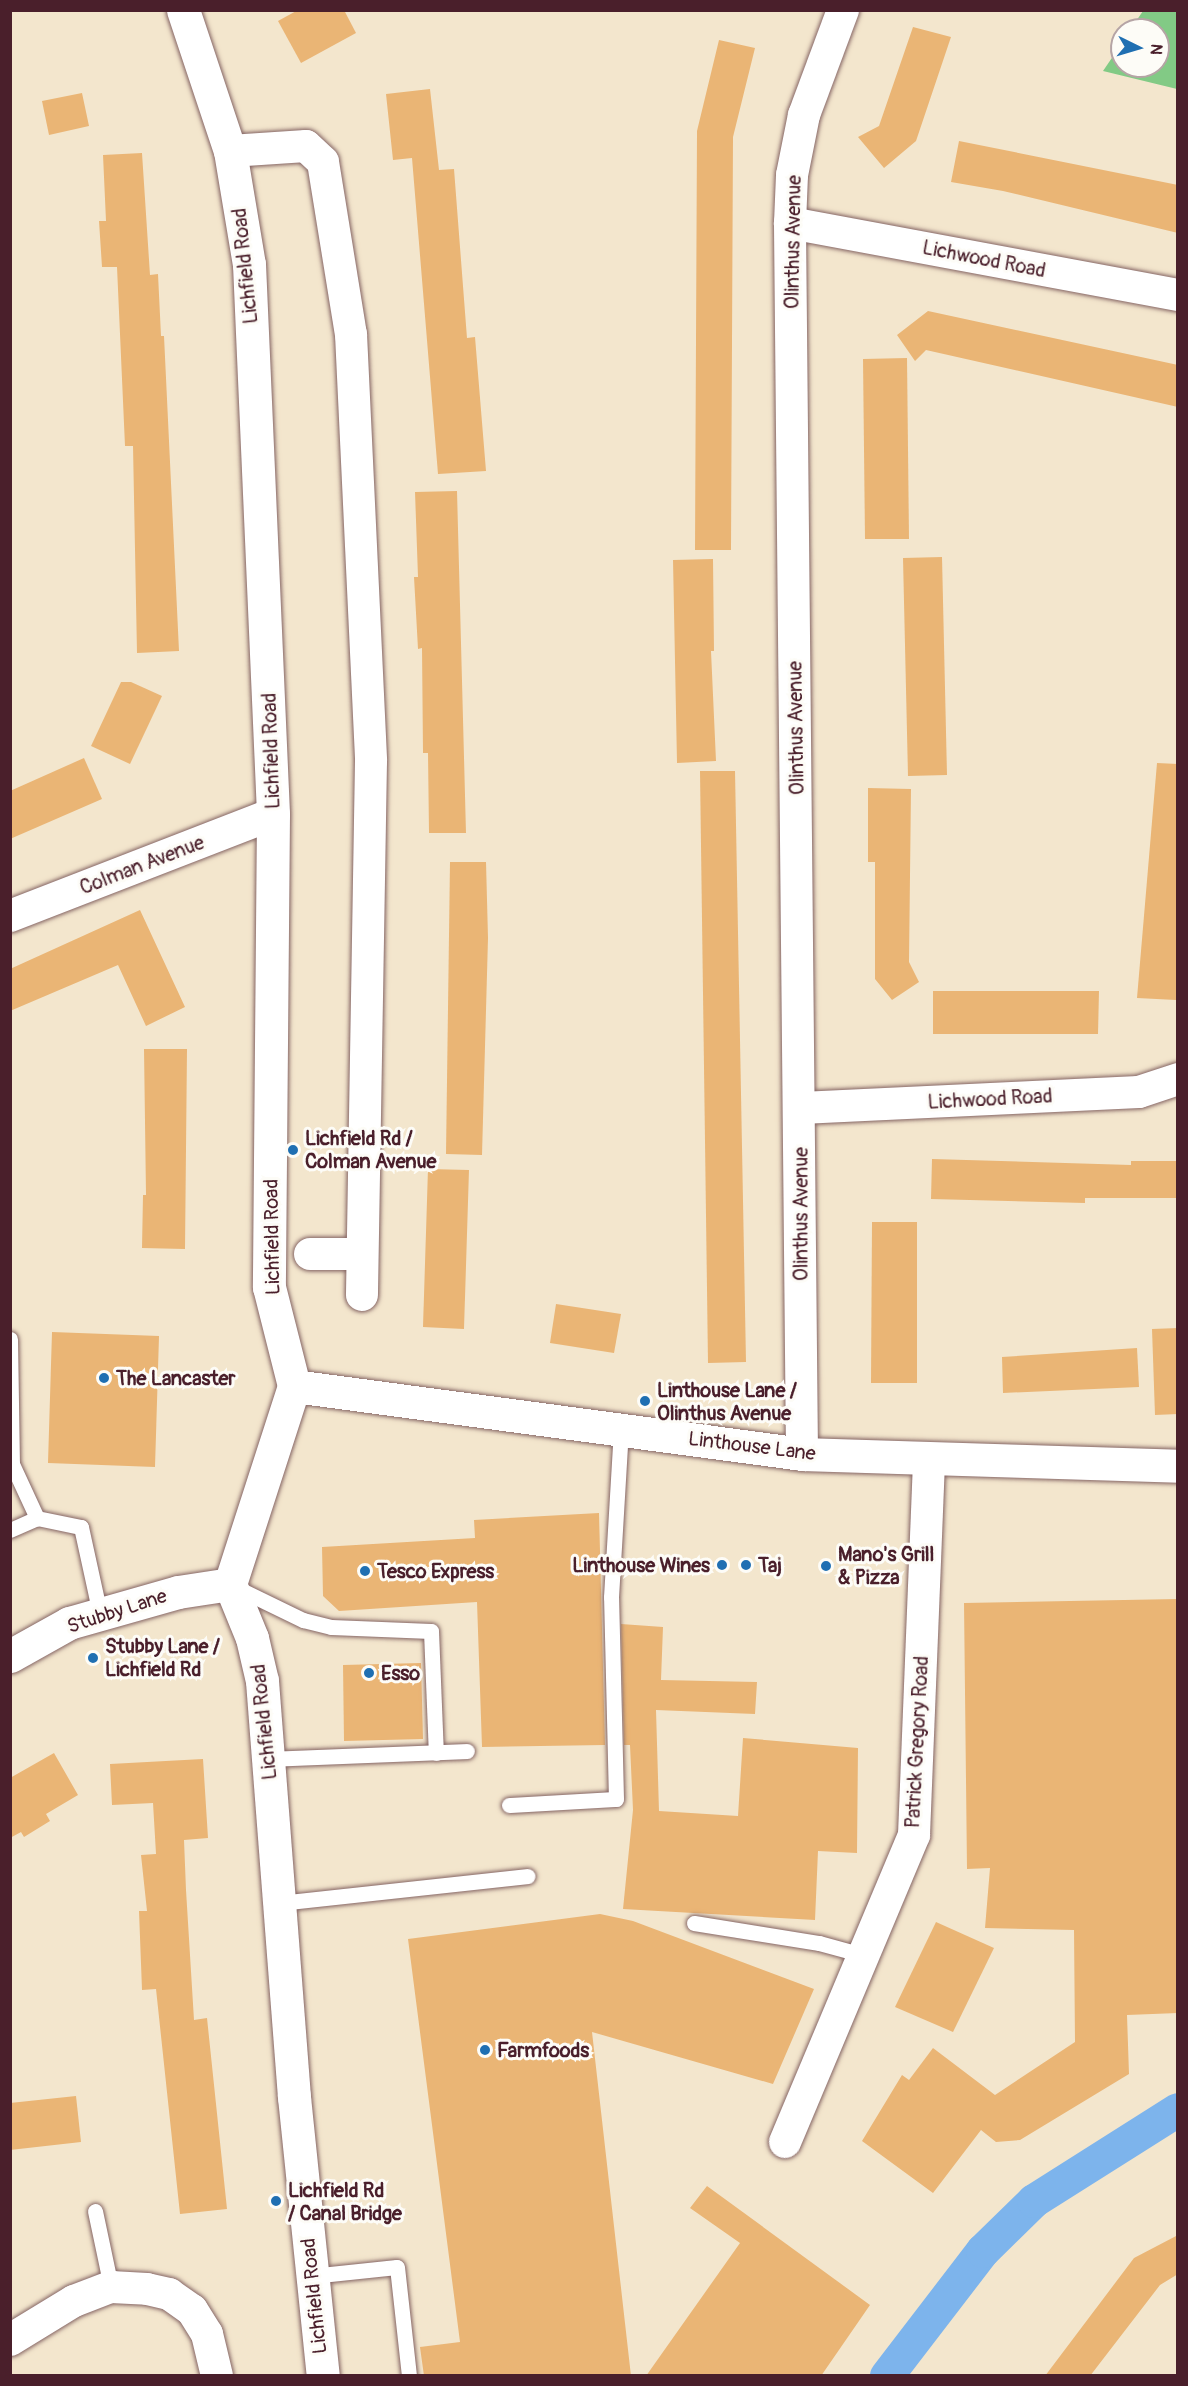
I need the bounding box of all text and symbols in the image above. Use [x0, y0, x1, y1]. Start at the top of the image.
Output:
north arrow [1110, 18, 1170, 78]
text: N [1146, 43, 1166, 56]
street label: Olinthus Avenue [780, 175, 806, 309]
street label: Lichfield Road [227, 207, 263, 325]
street label: Lichwood Road [920, 235, 1048, 283]
street label: Olinthus Avenue [783, 661, 809, 795]
street label: Lichfield Road [257, 692, 285, 810]
street label: Colman Avenue [76, 830, 208, 900]
street label: Lichwood Road [927, 1084, 1053, 1114]
place label: Lichfield Rd / Colman Avenue [305, 1126, 436, 1173]
marker: Lichfield Rd / Colman Avenue [286, 1143, 300, 1157]
street label: Olinthus Avenue [789, 1147, 813, 1281]
street label: Lichfield Road [259, 1179, 285, 1295]
place label: The Lancaster [116, 1366, 235, 1390]
marker: The Lancaster [97, 1371, 111, 1385]
place label: Linthouse Lane / Olinthus Avenue [657, 1378, 797, 1425]
marker: Linthouse Lane / Olinthus Avenue [638, 1394, 652, 1408]
street label: Linthouse Lane [687, 1426, 817, 1466]
place label: Mano's Grill & Pizza [838, 1542, 934, 1589]
place label: Linthouse Wines [572, 1553, 710, 1577]
place label: Taj [758, 1553, 782, 1577]
marker: Linthouse Wines [715, 1558, 729, 1572]
marker: Taj [739, 1558, 753, 1572]
place label: Tesco Express [377, 1559, 494, 1583]
marker: Mano's Grill & Pizza [819, 1559, 833, 1573]
marker: Tesco Express [358, 1564, 372, 1578]
street label: Stubby Lane [64, 1584, 170, 1638]
place label: Stubby Lane / Lichfield Rd [105, 1634, 220, 1681]
marker: Stubby Lane / Lichfield Rd [86, 1651, 100, 1665]
street label: Patrick Gregory Road [900, 1655, 934, 1829]
place label: Esso [381, 1661, 420, 1685]
street label: Lichfield Road [246, 1663, 282, 1781]
marker: Esso [362, 1666, 376, 1680]
place label: Farmfoods [497, 2038, 589, 2062]
marker: Farmfoods [478, 2043, 492, 2057]
place label: Lichfield Rd / Canal Bridge [288, 2178, 402, 2225]
marker: Lichfield Rd / Canal Bridge [269, 2194, 283, 2208]
street label: Lichfield Road [296, 2237, 332, 2355]

